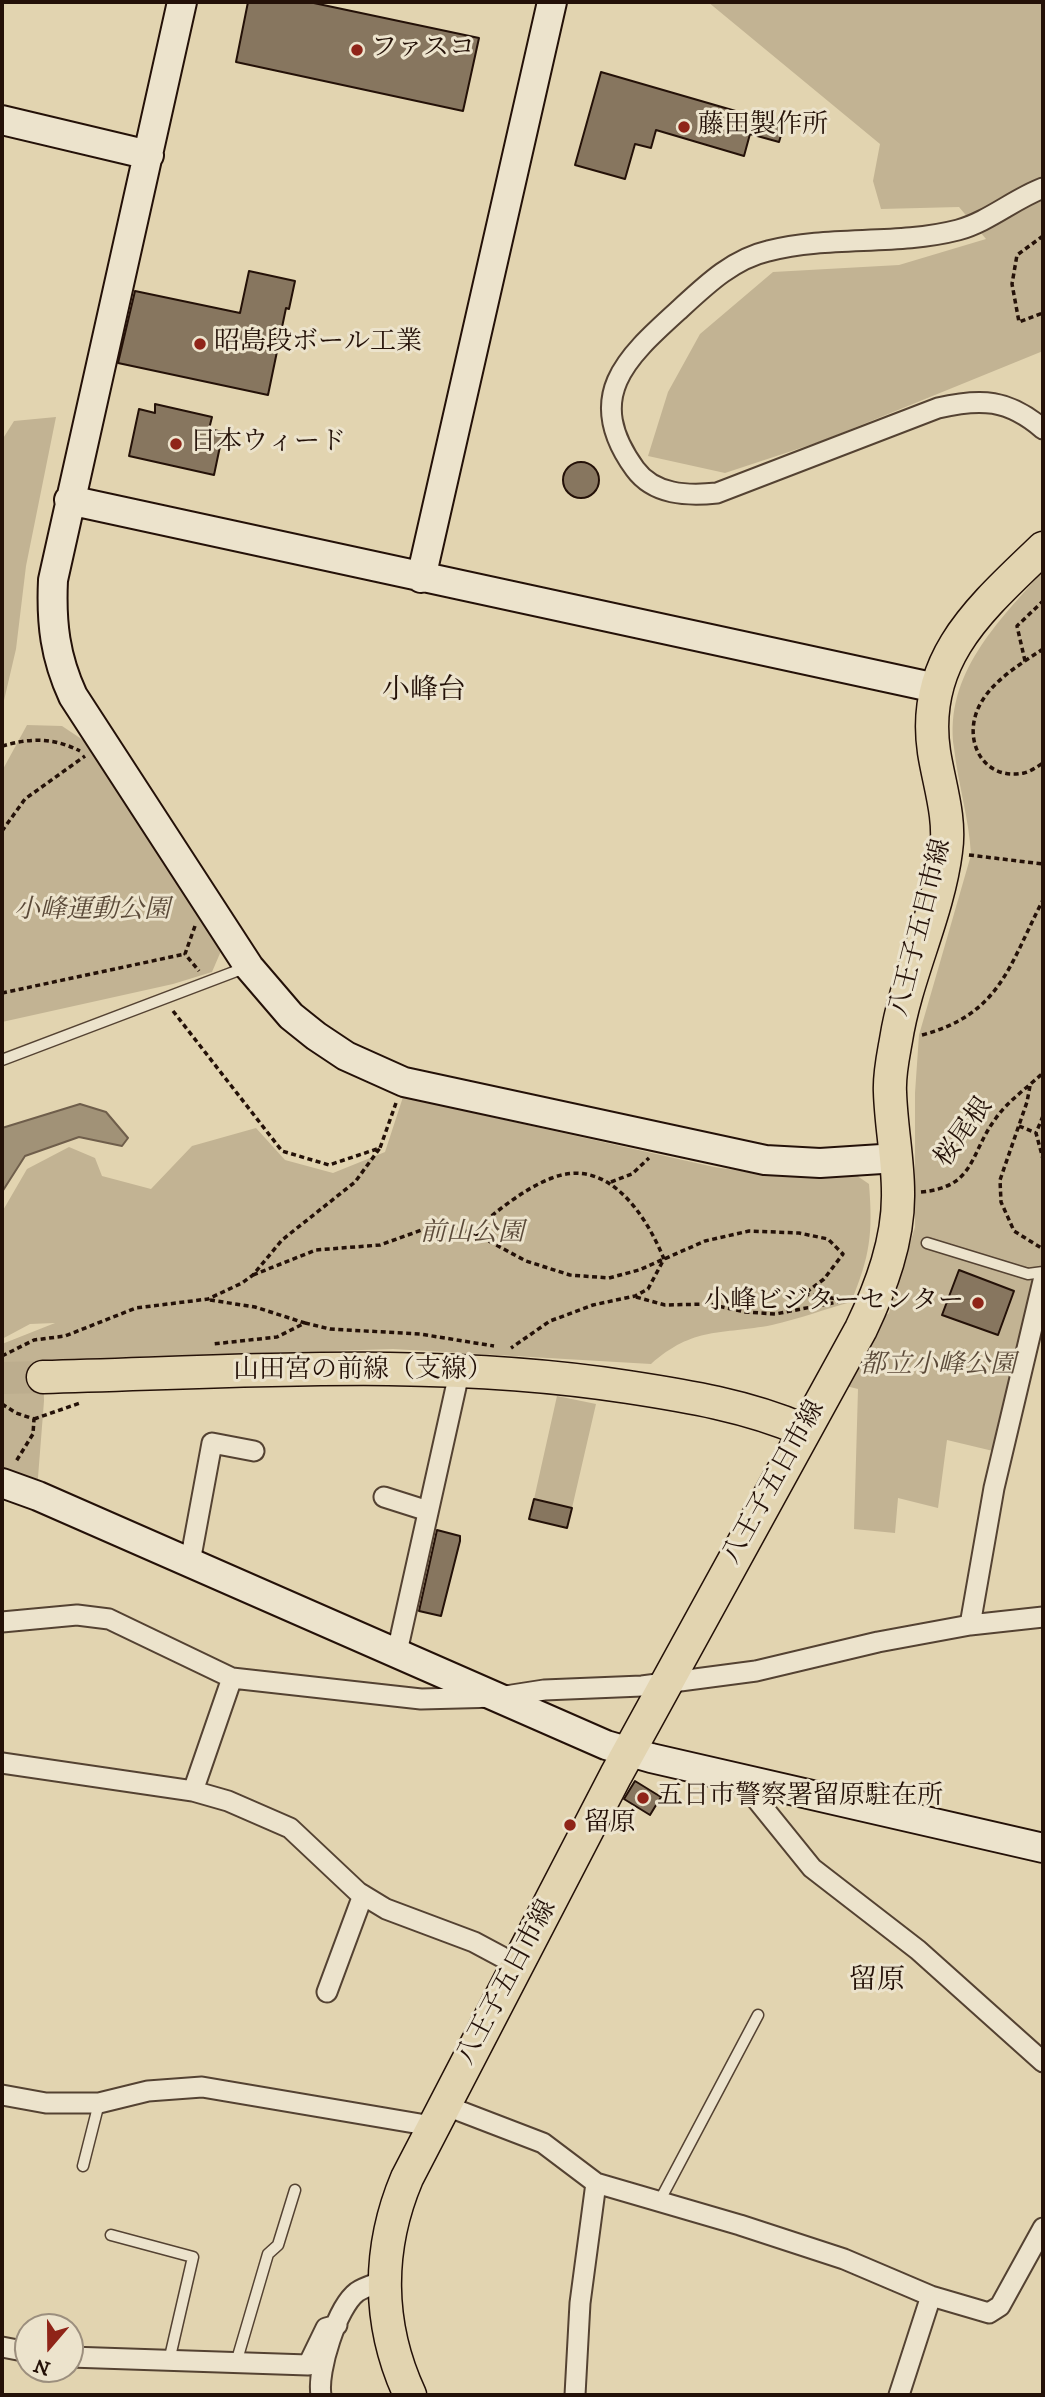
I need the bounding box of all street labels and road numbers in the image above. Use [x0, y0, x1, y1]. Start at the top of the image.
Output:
street label: 八王子五日市線 [885, 836, 959, 1020]
street label: 桜尾根 [929, 1092, 1001, 1174]
street label: 山田宮の前線（支線） [233, 1356, 493, 1388]
street label: 八王子五日市線 [717, 1396, 833, 1570]
street label: 八王子五日市線 [452, 1895, 564, 2071]

